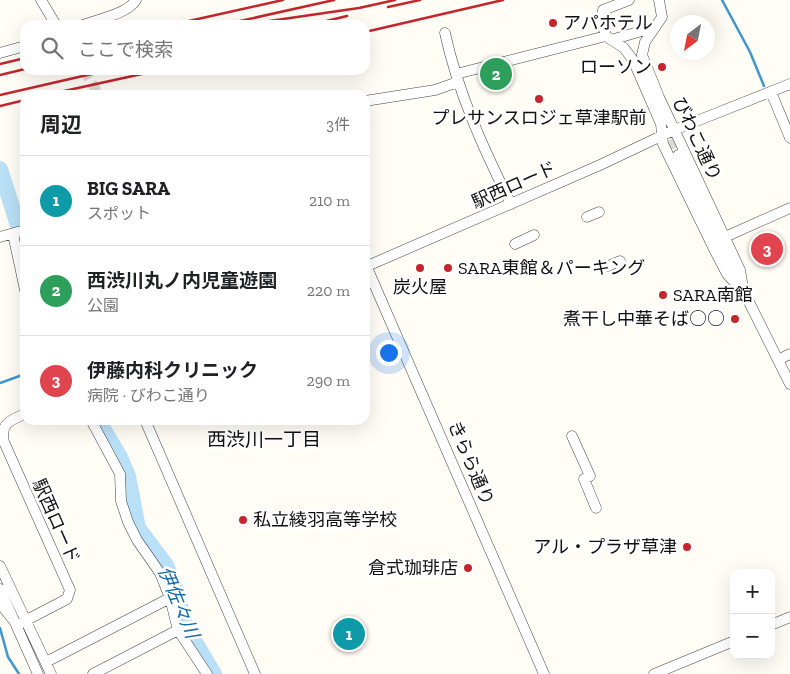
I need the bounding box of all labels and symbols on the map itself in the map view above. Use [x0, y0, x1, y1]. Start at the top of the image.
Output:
place label: アパホテル [563, 12, 653, 34]
north arrow [670, 15, 715, 60]
marker: アパホテル [547, 17, 559, 29]
pin: 2 [480, 55, 512, 93]
place label: ローソン [580, 56, 652, 78]
marker: ローソン [656, 61, 668, 73]
marker: プレサンスロジェ草津駅前 [533, 93, 545, 105]
street label: びわこ通り [668, 94, 726, 184]
place label: プレサンスロジェ草津駅前 [431, 107, 647, 129]
street label: 駅西ロード [468, 157, 560, 213]
pin: 3 [751, 230, 783, 268]
place label: SARA東館＆パーキング [458, 257, 645, 279]
marker: 炭火屋 [414, 262, 426, 274]
marker: SARA東館＆パーキング [442, 262, 454, 274]
place label: 炭火屋 [393, 276, 447, 298]
place label: SARA南館 [673, 284, 753, 306]
marker: SARA南館 [657, 289, 669, 301]
place label: 煮干し中華そば○○ [563, 308, 725, 330]
marker: 煮干し中華そば○○ [729, 313, 741, 325]
your location [376, 340, 402, 366]
street label: きらら通り [443, 417, 499, 509]
district label: 西渋川一丁目 [207, 428, 321, 451]
street label: 駅西ロード [28, 475, 84, 567]
place label: 私立綾羽高等学校 [253, 509, 397, 531]
marker: 私立綾羽高等学校 [237, 514, 249, 526]
place label: アル・プラザ草津 [533, 536, 677, 558]
marker: アル・プラザ草津 [681, 541, 693, 553]
place label: 倉式珈琲店 [368, 557, 458, 579]
marker: 倉式珈琲店 [462, 562, 474, 574]
water label: 伊佐々川 [153, 563, 205, 644]
pin: 1 [333, 615, 365, 653]

